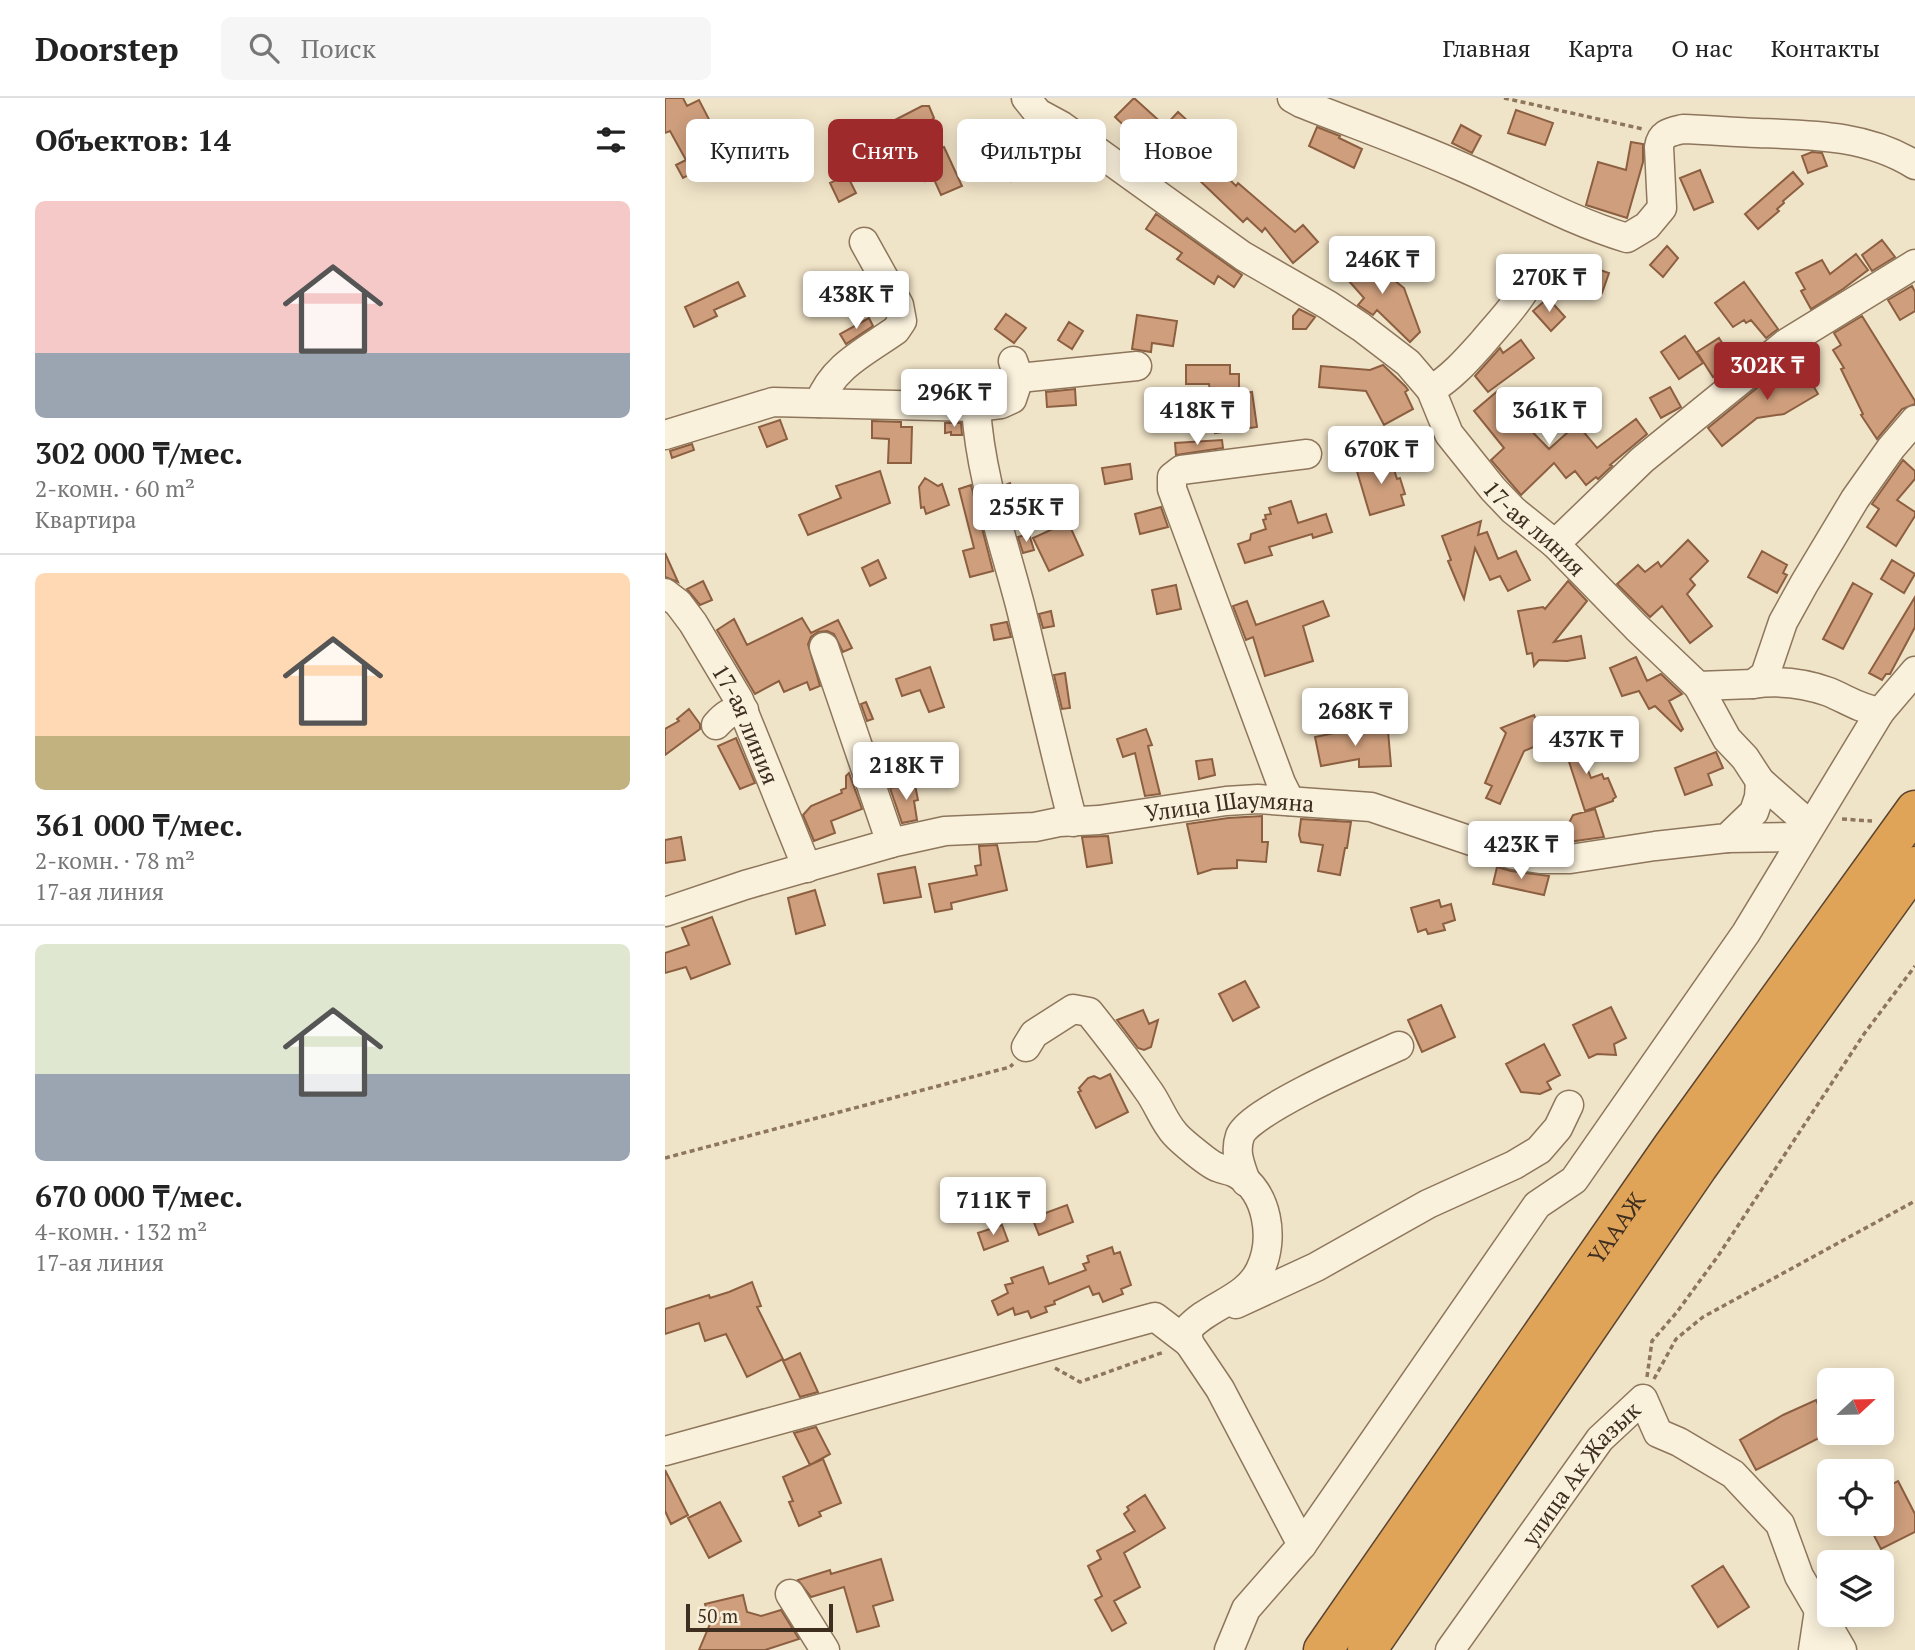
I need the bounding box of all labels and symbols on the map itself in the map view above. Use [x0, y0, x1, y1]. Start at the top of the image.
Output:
pin: 246K ₸ [1325, 236, 1439, 296]
pin: 270K ₸ [1492, 254, 1606, 314]
pin: 438K ₸ [799, 272, 913, 331]
pin: 302K ₸ [1710, 342, 1824, 402]
pin: 296K ₸ [897, 370, 1011, 429]
pin: 418K ₸ [1140, 388, 1254, 447]
pin: 361K ₸ [1492, 388, 1606, 447]
pin: 670K ₸ [1324, 426, 1438, 486]
street label: 17-ая линия [1476, 474, 1593, 583]
pin: 255K ₸ [969, 484, 1083, 544]
street label: 17-ая линия [705, 658, 787, 789]
pin: 268K ₸ [1298, 688, 1412, 748]
pin: 437K ₸ [1529, 716, 1643, 776]
pin: 218K ₸ [849, 742, 963, 802]
street label: Улица Шаумяна [1143, 783, 1316, 828]
pin: 423K ₸ [1464, 822, 1578, 881]
pin: 711K ₸ [936, 1178, 1050, 1237]
street label: ҮАААЖ [1580, 1185, 1652, 1270]
north arrow [1817, 1368, 1893, 1446]
street label: улица Ак Жазык [1513, 1394, 1647, 1552]
scale bar [686, 1601, 833, 1633]

